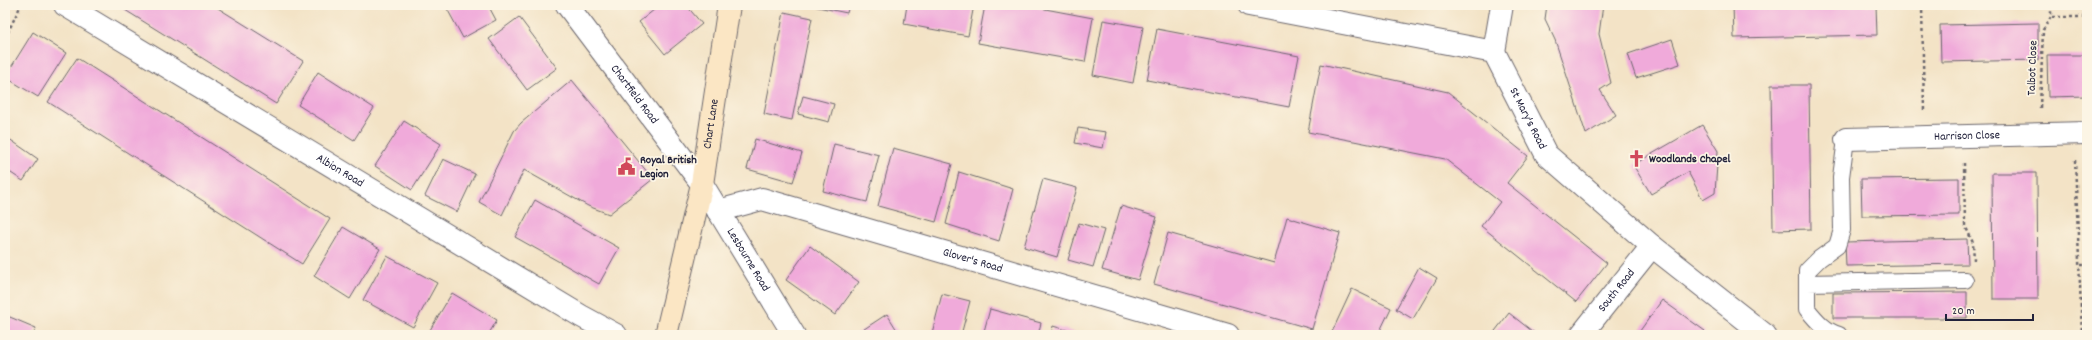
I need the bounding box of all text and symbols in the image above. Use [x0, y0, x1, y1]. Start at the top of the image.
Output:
street label: Talbot Close [2024, 40, 2042, 96]
street label: Chartfield Road [606, 61, 662, 128]
street label: St Mary's Road [1505, 85, 1551, 152]
street label: Chart Lane [699, 98, 723, 150]
street label: Harrison Close [1934, 127, 2000, 145]
church icon: Woodlands Chapel [1626, 149, 1646, 169]
street label: Albion Road [313, 150, 367, 192]
place label: Woodlands Chapel [1649, 151, 1731, 168]
place label: Royal British Legion [640, 152, 697, 183]
public building icon: Royal British Legion [617, 157, 637, 177]
street label: Lesbourne Road [722, 225, 774, 295]
street label: Glover's Road [941, 244, 1005, 277]
street label: South Road [1594, 265, 1639, 316]
scale bar [1946, 296, 2033, 322]
text: 20 m [1952, 303, 1975, 320]

